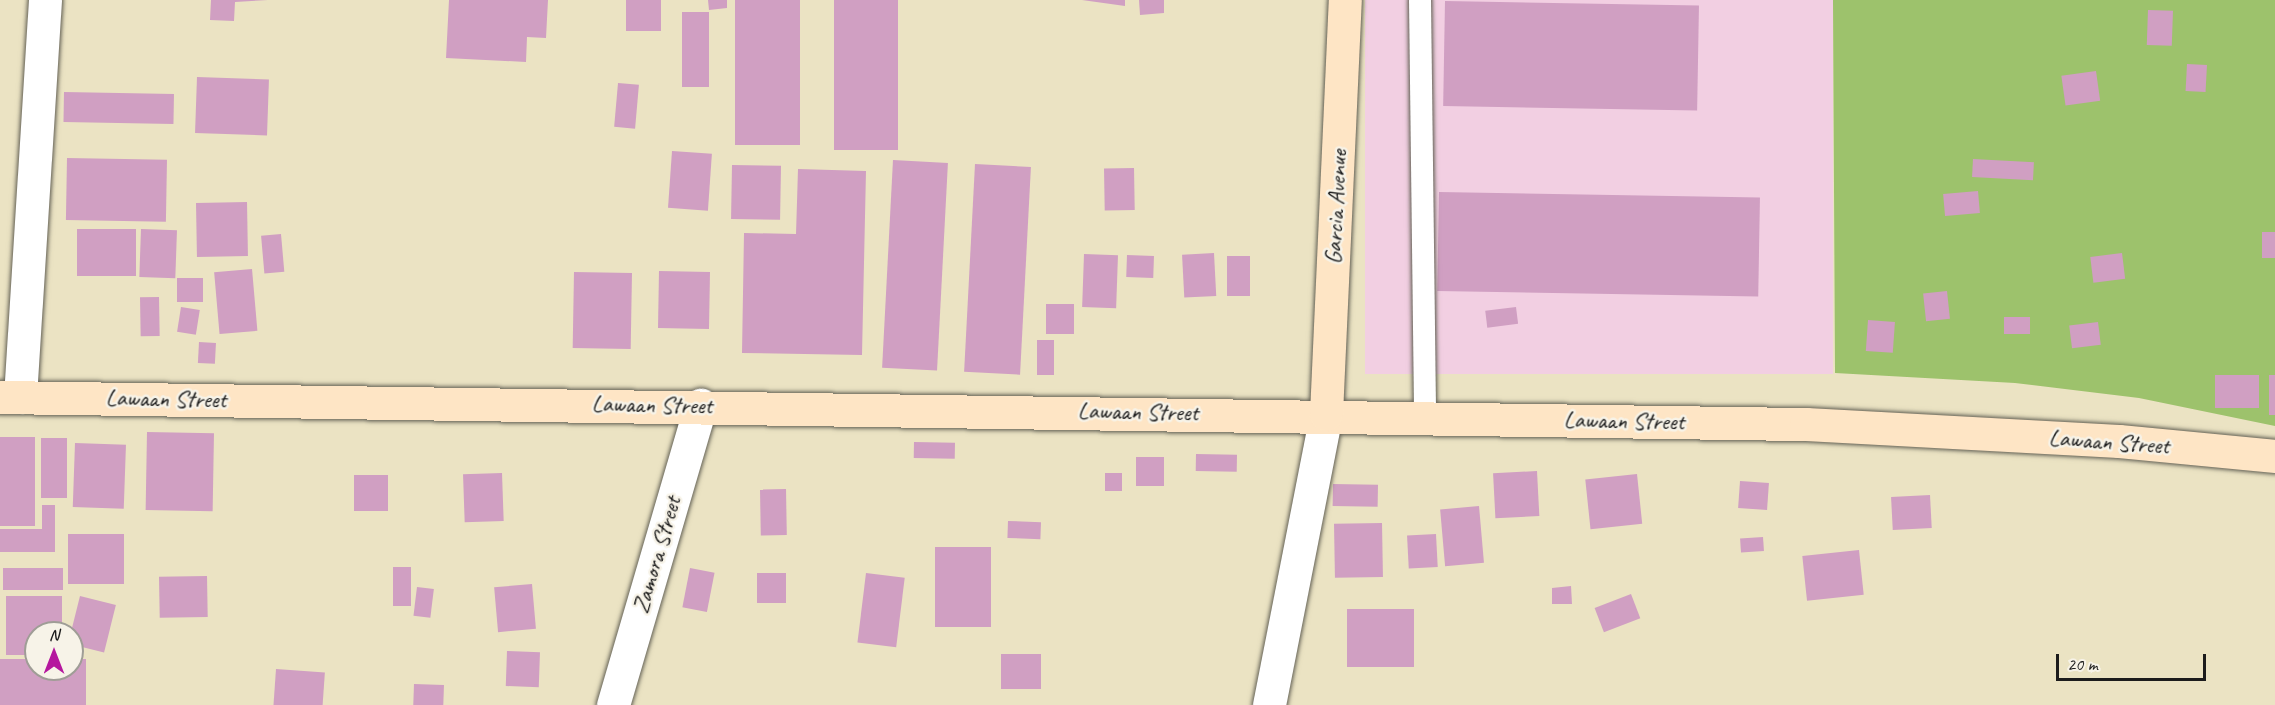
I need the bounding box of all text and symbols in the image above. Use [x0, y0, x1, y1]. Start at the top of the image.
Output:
street label: Garcia Avenue [1319, 149, 1353, 265]
street label: Lawaan Street [105, 384, 227, 414]
street label: Lawaan Street [591, 390, 713, 420]
street label: Lawaan Street [1077, 397, 1199, 427]
street label: Lawaan Street [1563, 406, 1685, 436]
street label: Lawaan Street [2048, 423, 2170, 461]
street label: Zamora Street [626, 493, 688, 617]
north arrow [24, 621, 84, 681]
text: N [49, 625, 59, 645]
scale bar [2059, 642, 2209, 680]
text: 20 m [2067, 653, 2098, 675]

